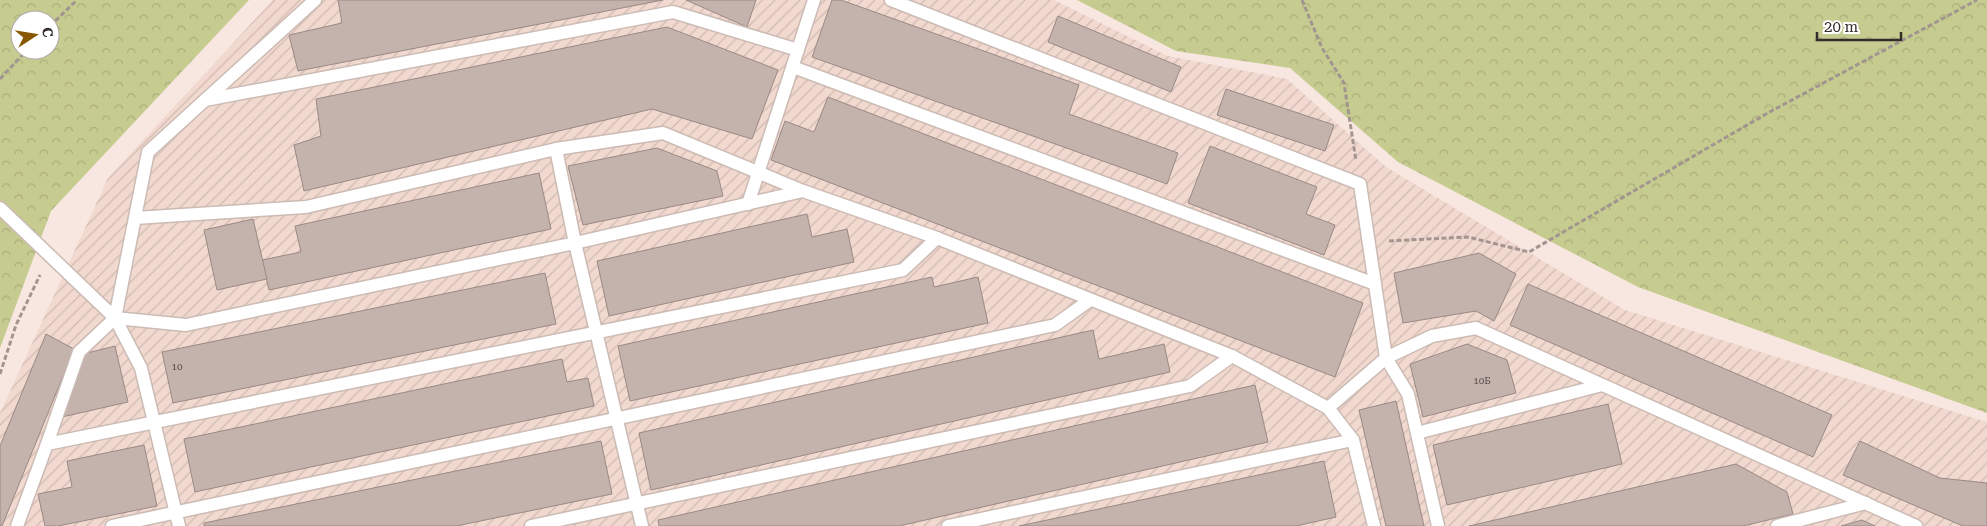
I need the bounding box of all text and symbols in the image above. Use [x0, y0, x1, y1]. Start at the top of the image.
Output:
north arrow [10, 10, 60, 60]
scale bar [1817, 10, 1901, 42]
text: 20 m [1824, 18, 1859, 36]
text: С [39, 26, 57, 39]
house number: 10 [171, 361, 183, 372]
house number: 10Б [1473, 375, 1491, 386]

